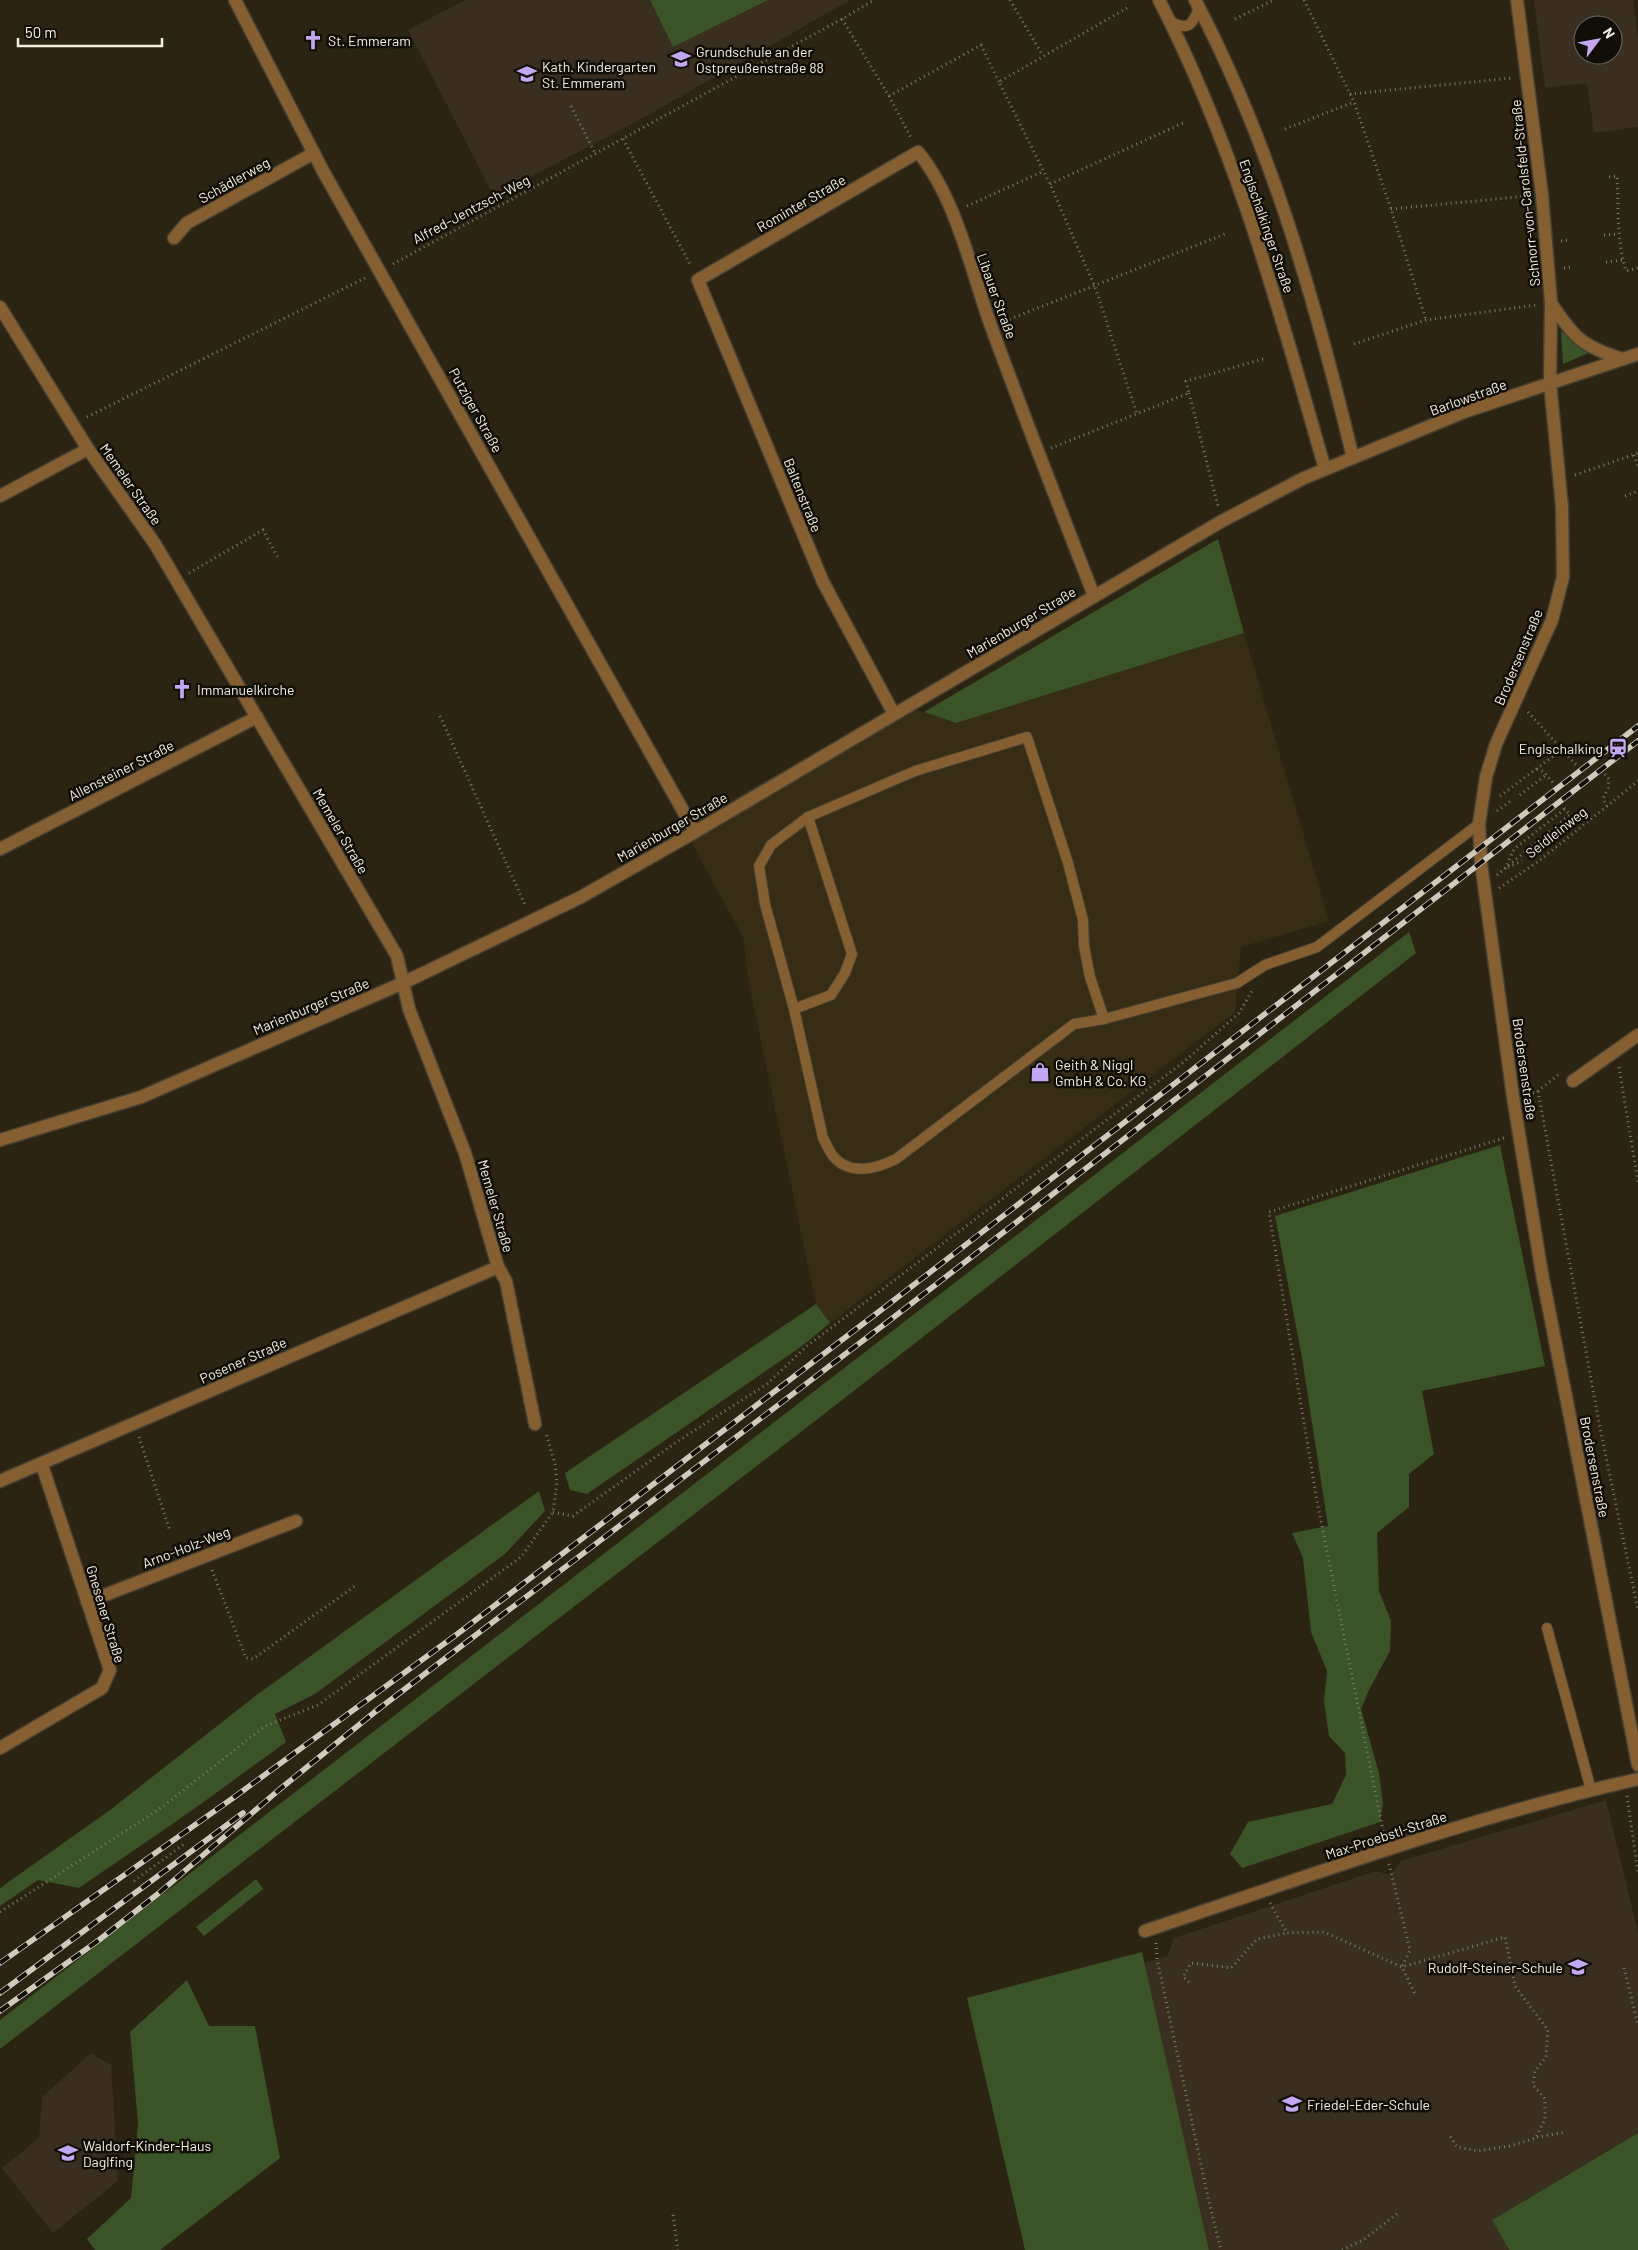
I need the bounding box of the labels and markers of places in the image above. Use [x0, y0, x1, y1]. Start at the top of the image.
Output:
church icon: St. Emmeram [302, 29, 324, 51]
place label: St. Emmeram [328, 32, 411, 49]
place label: Grundschule an der Ostpreußenstraße 88 [696, 43, 824, 76]
school or university icon: Grundschule an der Ostpreußenstraße 88 [670, 48, 692, 70]
place label: Kath. Kindergarten St. Emmeram [542, 58, 656, 91]
school or university icon: Kath. Kindergarten St. Emmeram [516, 63, 538, 85]
church icon: Immanuelkirche [171, 678, 193, 700]
place label: Immanuelkirche [197, 681, 294, 698]
station icon: Englschalking [1607, 737, 1629, 759]
place label: Englschalking [1519, 740, 1603, 757]
place label: Geith & Niggl GmbH & Co. KG [1055, 1056, 1146, 1089]
shop icon: Geith & Niggl GmbH & Co. KG [1029, 1061, 1051, 1083]
school or university icon: Rudolf-Steiner-Schule [1567, 1956, 1589, 1978]
place label: Rudolf-Steiner-Schule [1428, 1959, 1563, 1976]
school or university icon: Friedel-Eder-Schule [1281, 2093, 1303, 2115]
place label: Friedel-Eder-Schule [1307, 2096, 1430, 2113]
place label: Waldorf-Kinder-Haus Daglfing [83, 2137, 211, 2170]
school or university icon: Waldorf-Kinder-Haus Daglfing [57, 2142, 79, 2164]

